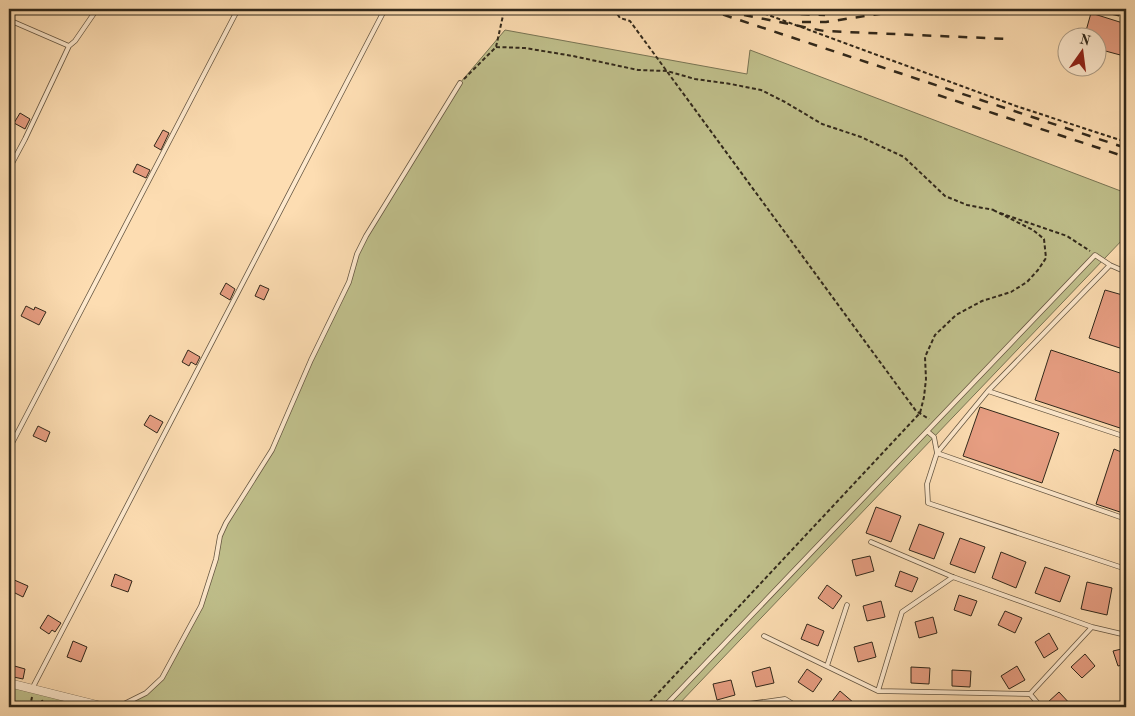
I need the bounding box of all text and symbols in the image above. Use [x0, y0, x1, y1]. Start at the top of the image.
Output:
north arrow [1058, 28, 1108, 78]
text: N [1078, 32, 1092, 49]

